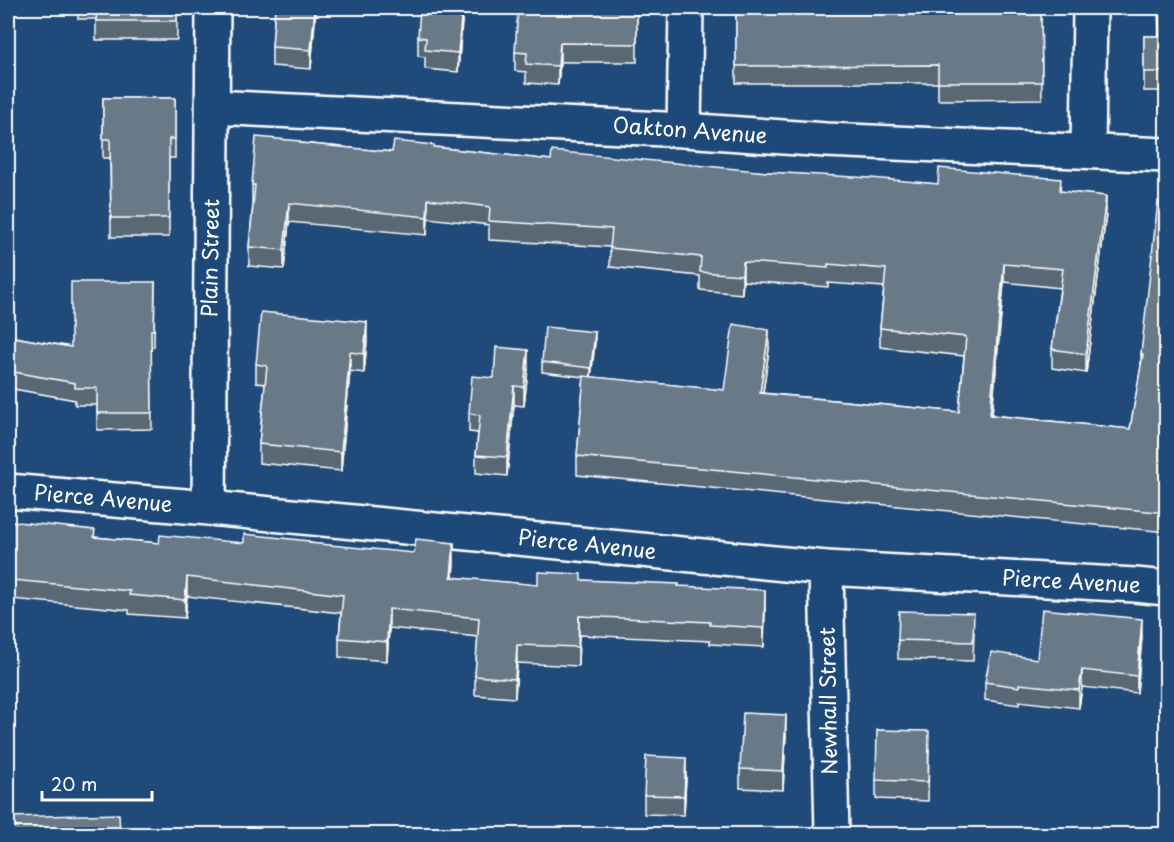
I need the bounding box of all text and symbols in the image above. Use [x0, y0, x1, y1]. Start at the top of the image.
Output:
street label: Oakton Avenue [612, 108, 768, 150]
street label: Plain Street [192, 199, 226, 317]
street label: Pierce Avenue [32, 475, 174, 519]
street label: Pierce Avenue [516, 520, 658, 566]
street label: Pierce Avenue [1001, 560, 1141, 600]
street label: Newhall Street [810, 627, 844, 775]
scale bar [42, 764, 152, 802]
text: 20 m [51, 770, 97, 797]

